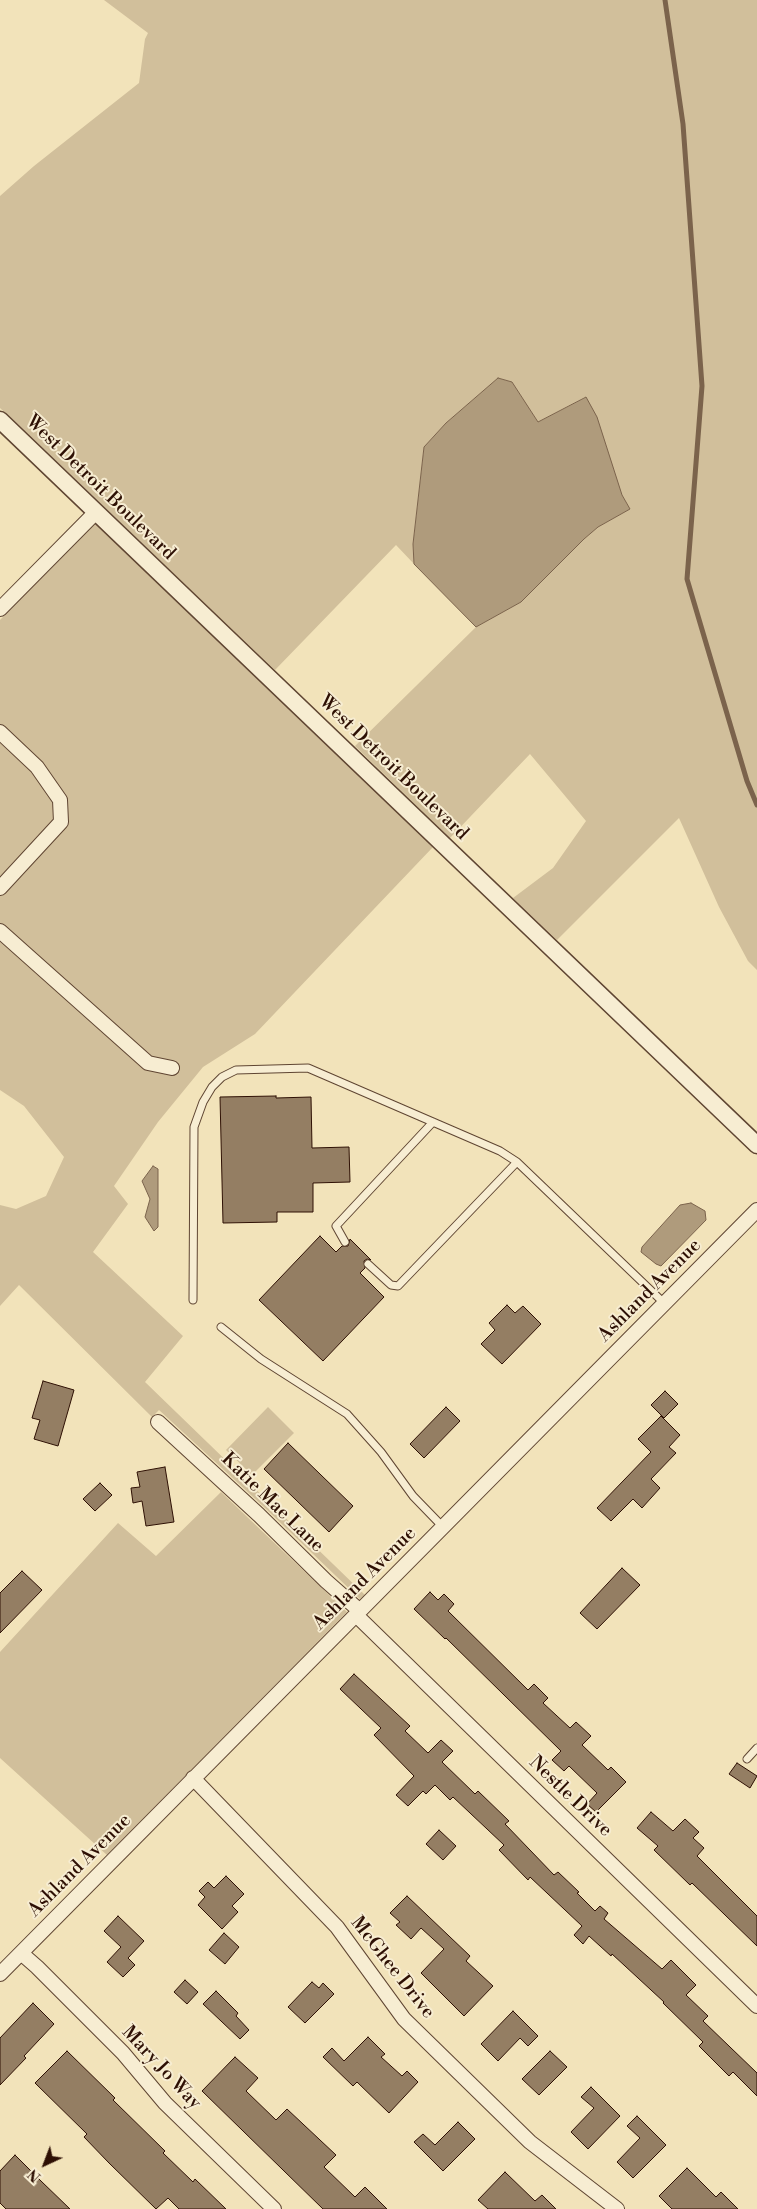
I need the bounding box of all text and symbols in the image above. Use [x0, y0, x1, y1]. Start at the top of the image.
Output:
street label: West Detroit Boulevard [21, 411, 179, 565]
street label: West Detroit Boulevard [314, 691, 472, 845]
street label: Ashland Avenue [594, 1235, 706, 1347]
street label: Katie Mae Lane [216, 1448, 328, 1558]
street label: Ashland Avenue [309, 1523, 421, 1635]
street label: Nestle Drive [524, 1752, 616, 1842]
street label: Ashland Avenue [24, 1810, 136, 1922]
street label: McGhee Drive [345, 1912, 439, 2024]
street label: Mary Jo Way [117, 2022, 205, 2114]
north arrow [20, 2139, 70, 2189]
text: N [25, 2165, 45, 2185]

